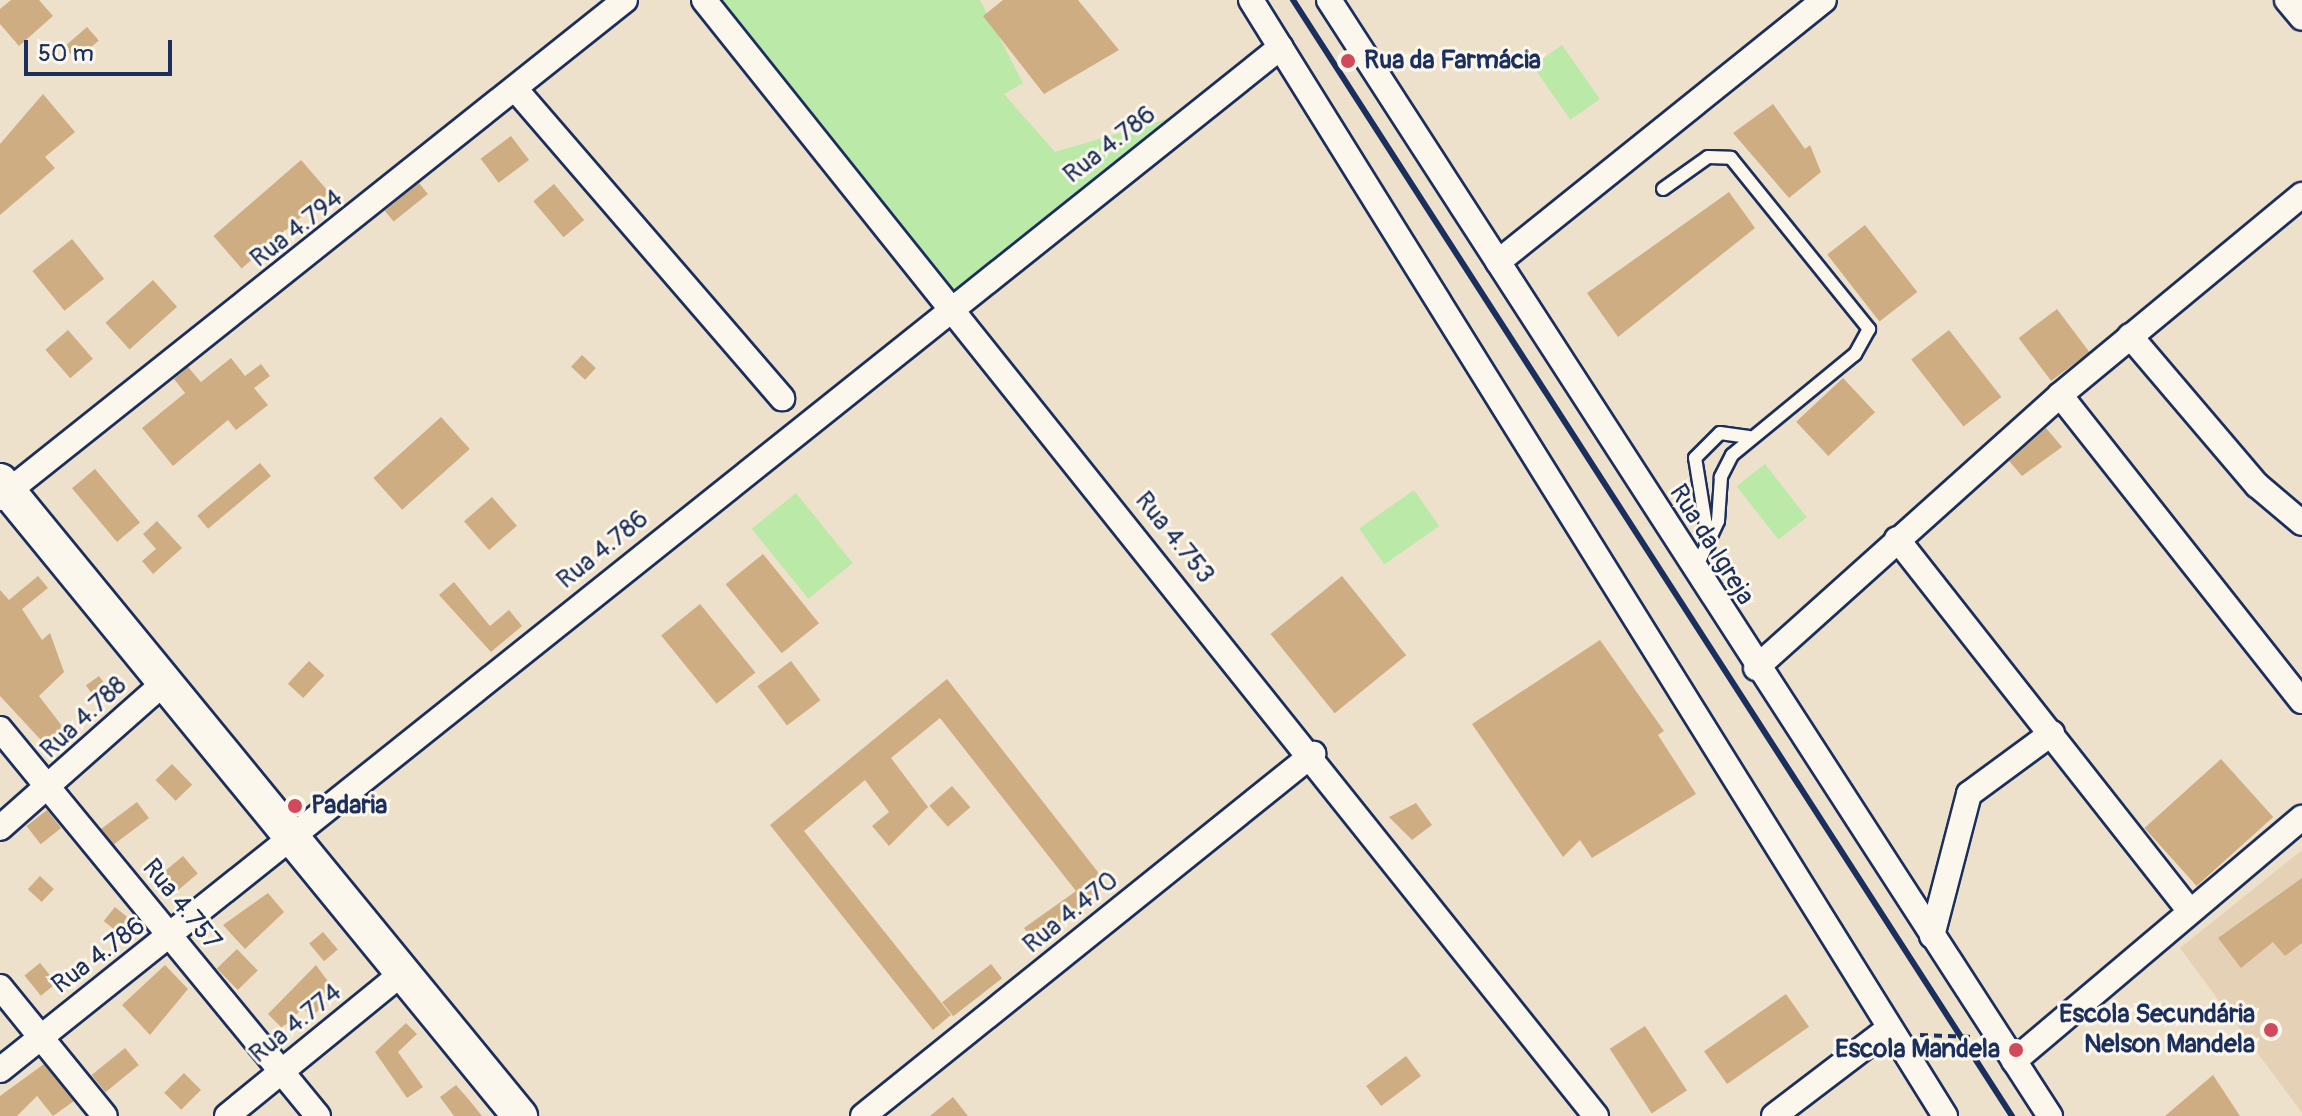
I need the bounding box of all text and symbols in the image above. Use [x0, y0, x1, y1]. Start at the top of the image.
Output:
scale bar [28, 24, 176, 74]
text: 50 m [38, 39, 94, 68]
place label: Rua da Farmácia [1364, 45, 1541, 77]
marker: Rua da Farmácia [1339, 52, 1357, 70]
street label: Rua 4.786 [1058, 99, 1162, 191]
street label: Rua 4.794 [245, 183, 349, 275]
street label: Rua da Igreja [1662, 479, 1760, 611]
street label: Rua 4.753 [1128, 486, 1220, 590]
street label: Rua 4.786 [551, 504, 655, 596]
street label: Rua 4.788 [34, 670, 134, 766]
place label: Padaria [311, 790, 387, 822]
marker: Padaria [286, 797, 304, 815]
street label: Rua 4.757 [135, 853, 227, 957]
street label: Rua 4.470 [1017, 865, 1125, 961]
street label: Rua 4.786 [46, 911, 152, 1001]
street label: Rua 4.774 [244, 978, 348, 1070]
place label: Escola Secundária Nelson Mandela [2059, 999, 2255, 1060]
marker: Escola Secundária Nelson Mandela [2262, 1021, 2280, 1039]
place label: Escola Mandela [1835, 1034, 2000, 1066]
marker: Escola Mandela [2007, 1041, 2025, 1059]

